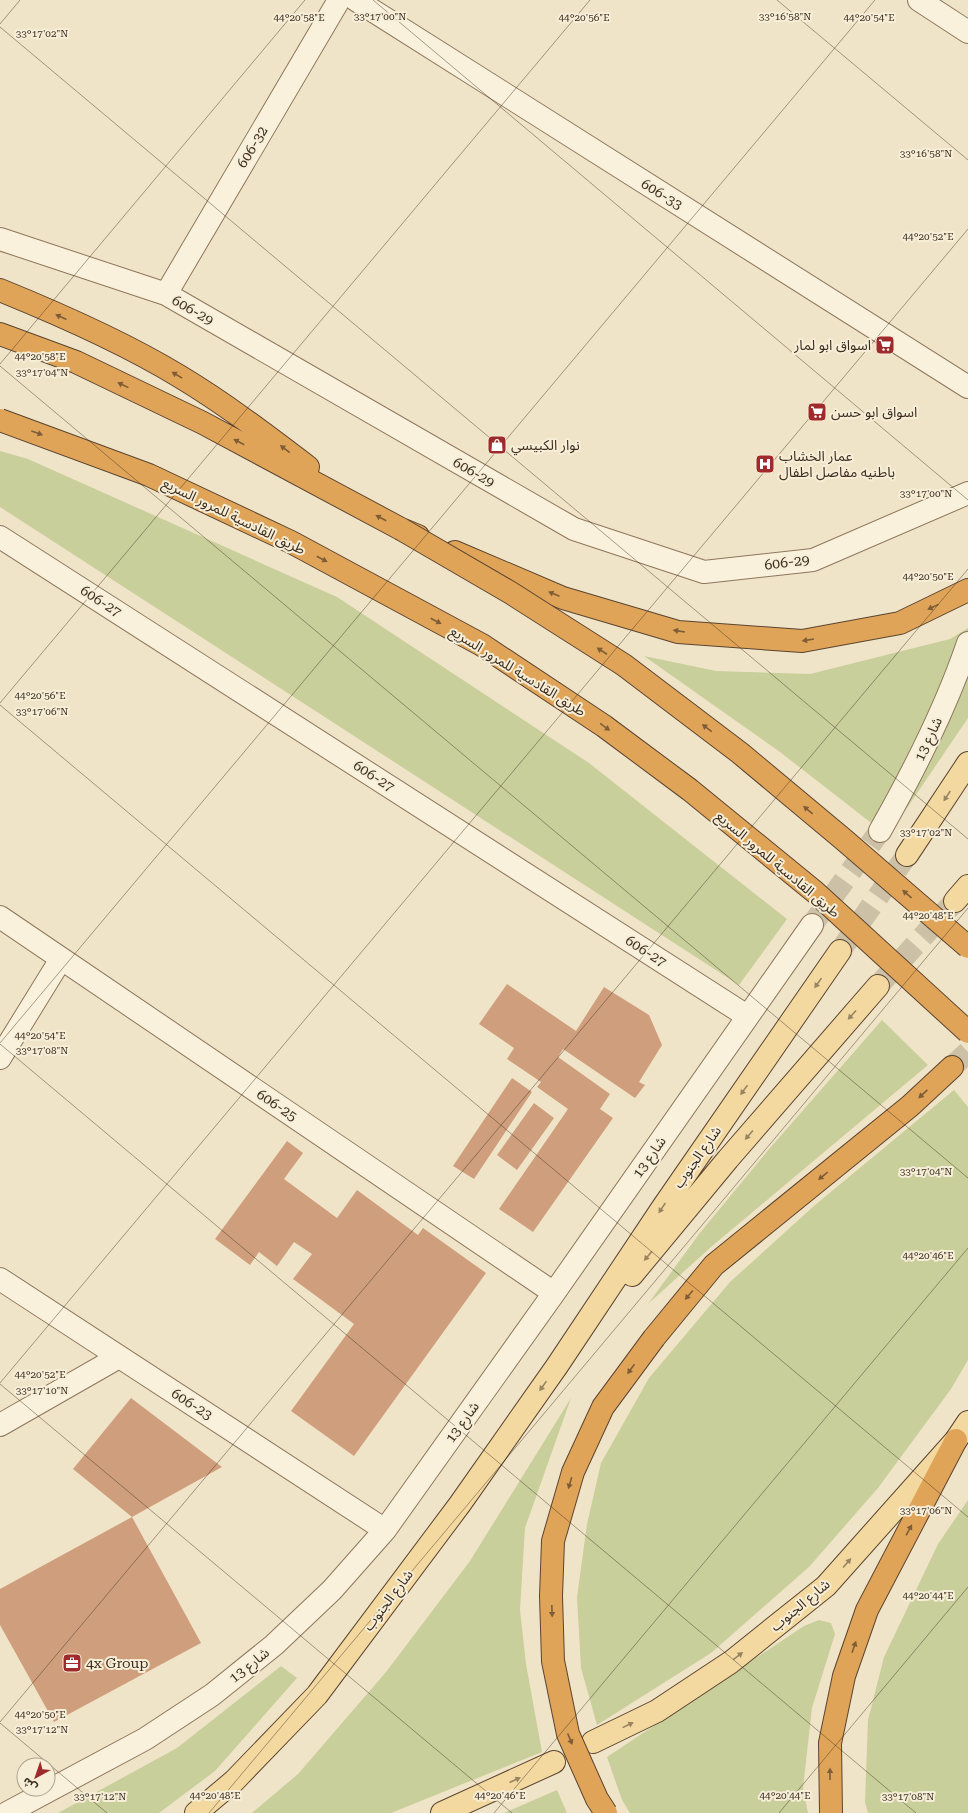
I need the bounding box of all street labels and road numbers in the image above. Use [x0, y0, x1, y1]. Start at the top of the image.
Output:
street label: 606-32 [233, 123, 271, 171]
street label: 606-33 [639, 175, 686, 213]
street label: 606-29 [169, 292, 217, 328]
street label: 606-29 [450, 454, 498, 490]
street label: طريق القادسية للمرور السريع [159, 474, 308, 560]
street label: 606-29 [764, 551, 811, 573]
street label: 606-27 [78, 582, 125, 620]
street label: طريق القادسية للمرور السريع [446, 623, 589, 722]
street label: شارع 13 [911, 715, 948, 765]
street label: 606-27 [351, 757, 398, 795]
street label: طريق القادسية للمرور السريع [711, 807, 843, 923]
street label: 606-27 [623, 932, 670, 970]
street label: 606-25 [254, 1086, 300, 1124]
street label: شارع الجنوب [670, 1123, 727, 1193]
street label: شارع 13 [629, 1133, 671, 1182]
street label: 606-23 [169, 1385, 216, 1423]
street label: شارع 13 [442, 1398, 485, 1447]
street label: شارع الجنوب [360, 1566, 418, 1635]
street label: شارع الجنوب [767, 1576, 835, 1637]
street label: شارع 13 [226, 1644, 274, 1688]

